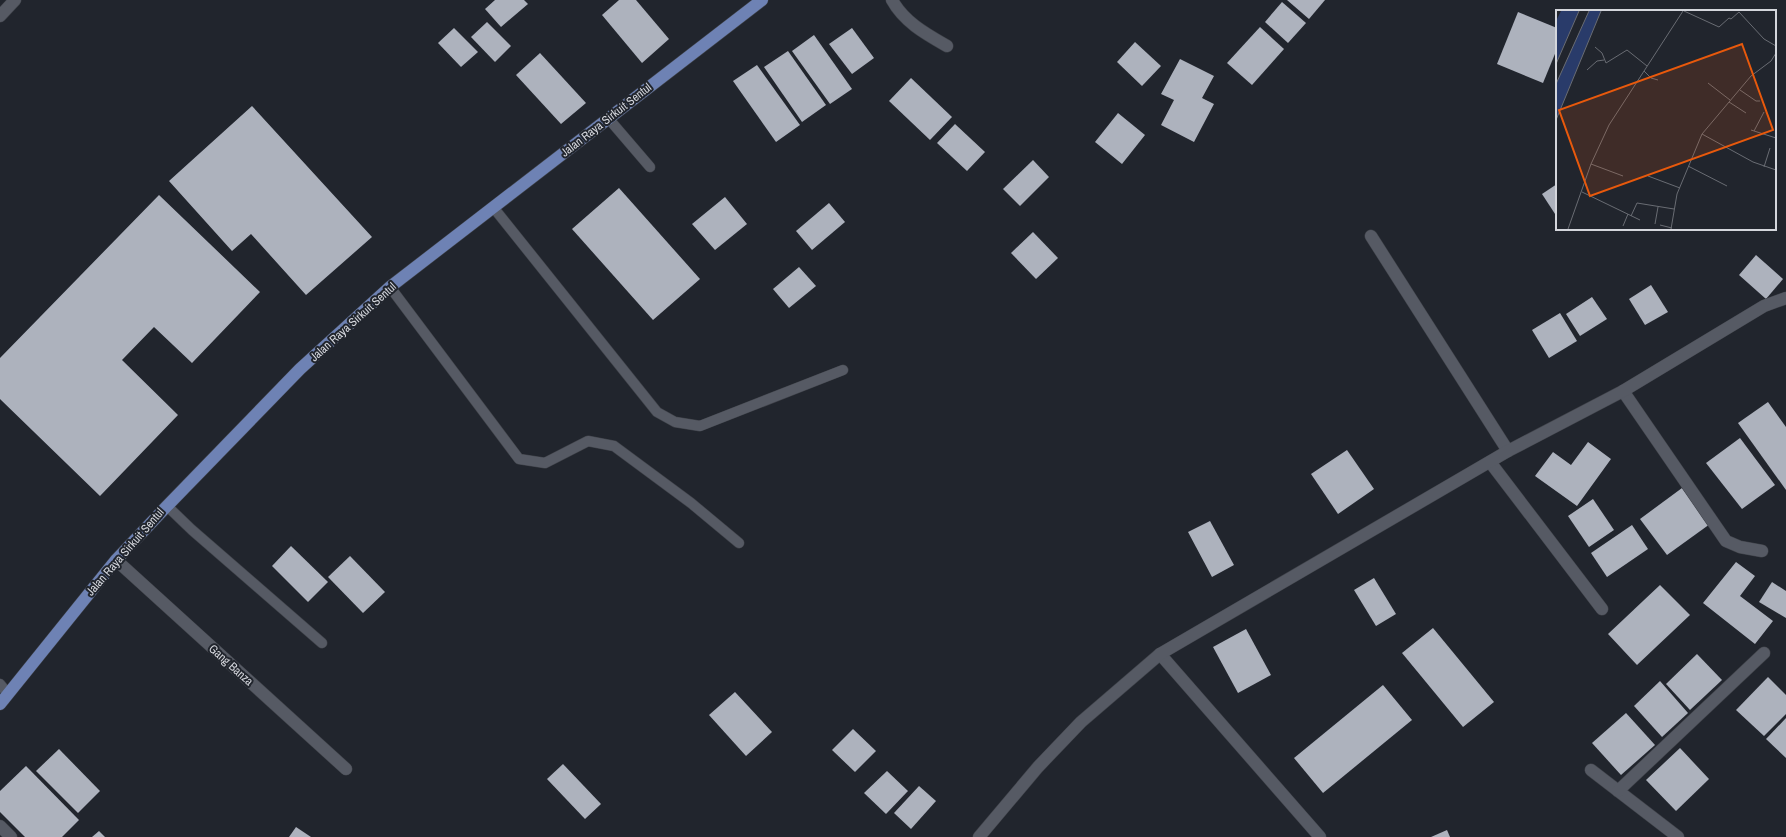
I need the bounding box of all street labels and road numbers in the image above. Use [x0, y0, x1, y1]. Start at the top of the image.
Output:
street label: Jalan Raya Sirkuit Sentul [557, 80, 655, 160]
street label: Jalan Raya Sirkuit Sentul [306, 279, 400, 365]
street label: Jalan Raya Sirkuit Sentul [83, 505, 167, 599]
street label: Gang Banza [205, 641, 257, 690]

